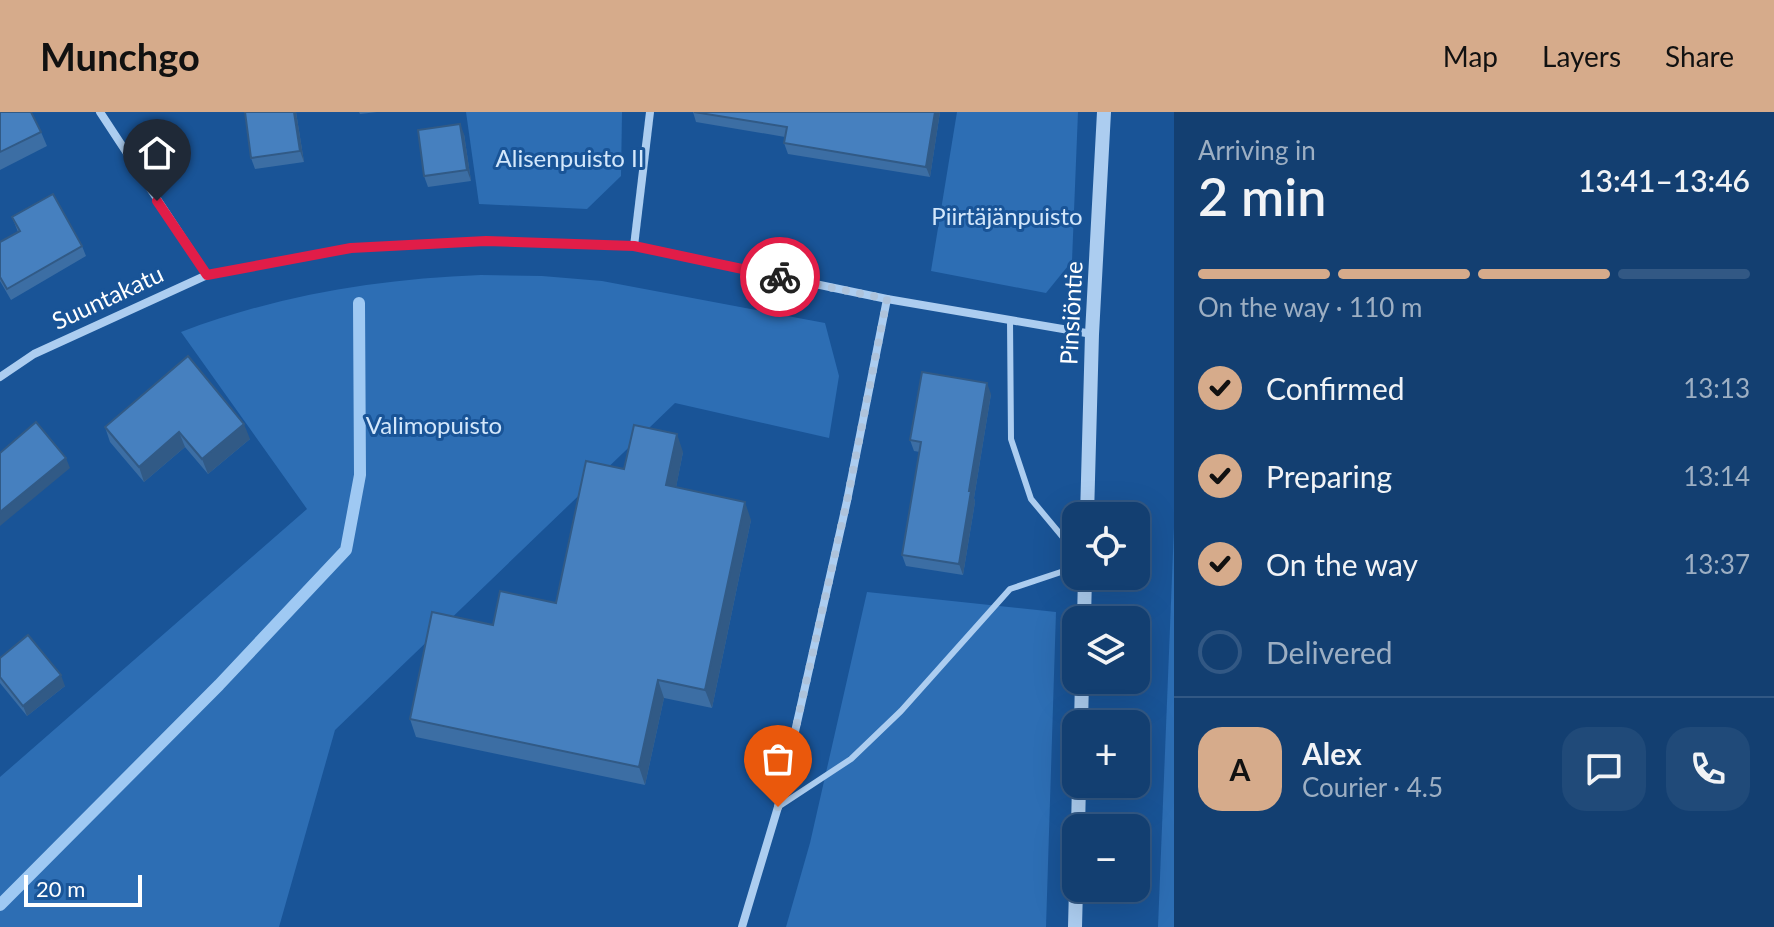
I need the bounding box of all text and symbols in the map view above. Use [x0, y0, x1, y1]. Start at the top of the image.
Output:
text: Munchgo [40, 33, 200, 79]
text: Map [1443, 39, 1498, 73]
text: Layers [1542, 39, 1621, 73]
text: Share [1665, 39, 1734, 73]
pin [123, 119, 191, 201]
icon: home [135, 131, 179, 175]
text: Arriving in [1198, 134, 1316, 166]
park label: Alisenpuisto II [496, 143, 644, 172]
text: 13:41–13:46 [1578, 162, 1750, 198]
text: 2 min [1198, 165, 1326, 227]
park label: Piirtäjänpuisto [931, 201, 1083, 230]
courier [740, 237, 820, 317]
icon: bike [758, 255, 802, 299]
street label: Suuntakatu [47, 258, 168, 335]
street label: Pinsiöntie [1053, 260, 1088, 366]
text: On the way · 110 m [1198, 291, 1422, 323]
icon: check [1198, 366, 1242, 410]
text: Confirmed [1266, 370, 1405, 406]
text: 13:13 [1683, 372, 1750, 404]
park label: Valimopuisto [366, 410, 502, 439]
icon: check [1198, 454, 1242, 498]
text: Preparing [1266, 458, 1392, 494]
text: 13:14 [1683, 460, 1750, 492]
map controls [1062, 502, 1150, 902]
button: locate [1062, 502, 1150, 590]
icon: check [1198, 542, 1242, 586]
text: On the way [1266, 546, 1418, 582]
text: 13:37 [1683, 548, 1750, 580]
button: layers [1062, 606, 1150, 694]
text: Delivered [1266, 634, 1393, 670]
button: + [1062, 710, 1150, 798]
pin [744, 725, 812, 807]
button: chat [1562, 727, 1646, 811]
button: phone [1666, 727, 1750, 811]
text: Alex [1302, 735, 1362, 771]
icon: bag [756, 737, 800, 781]
text: A [1230, 751, 1250, 787]
text: Courier · 4.5 [1302, 771, 1443, 803]
button: − [1062, 814, 1150, 902]
scale bar [24, 871, 142, 907]
text: 20 m [36, 875, 85, 902]

